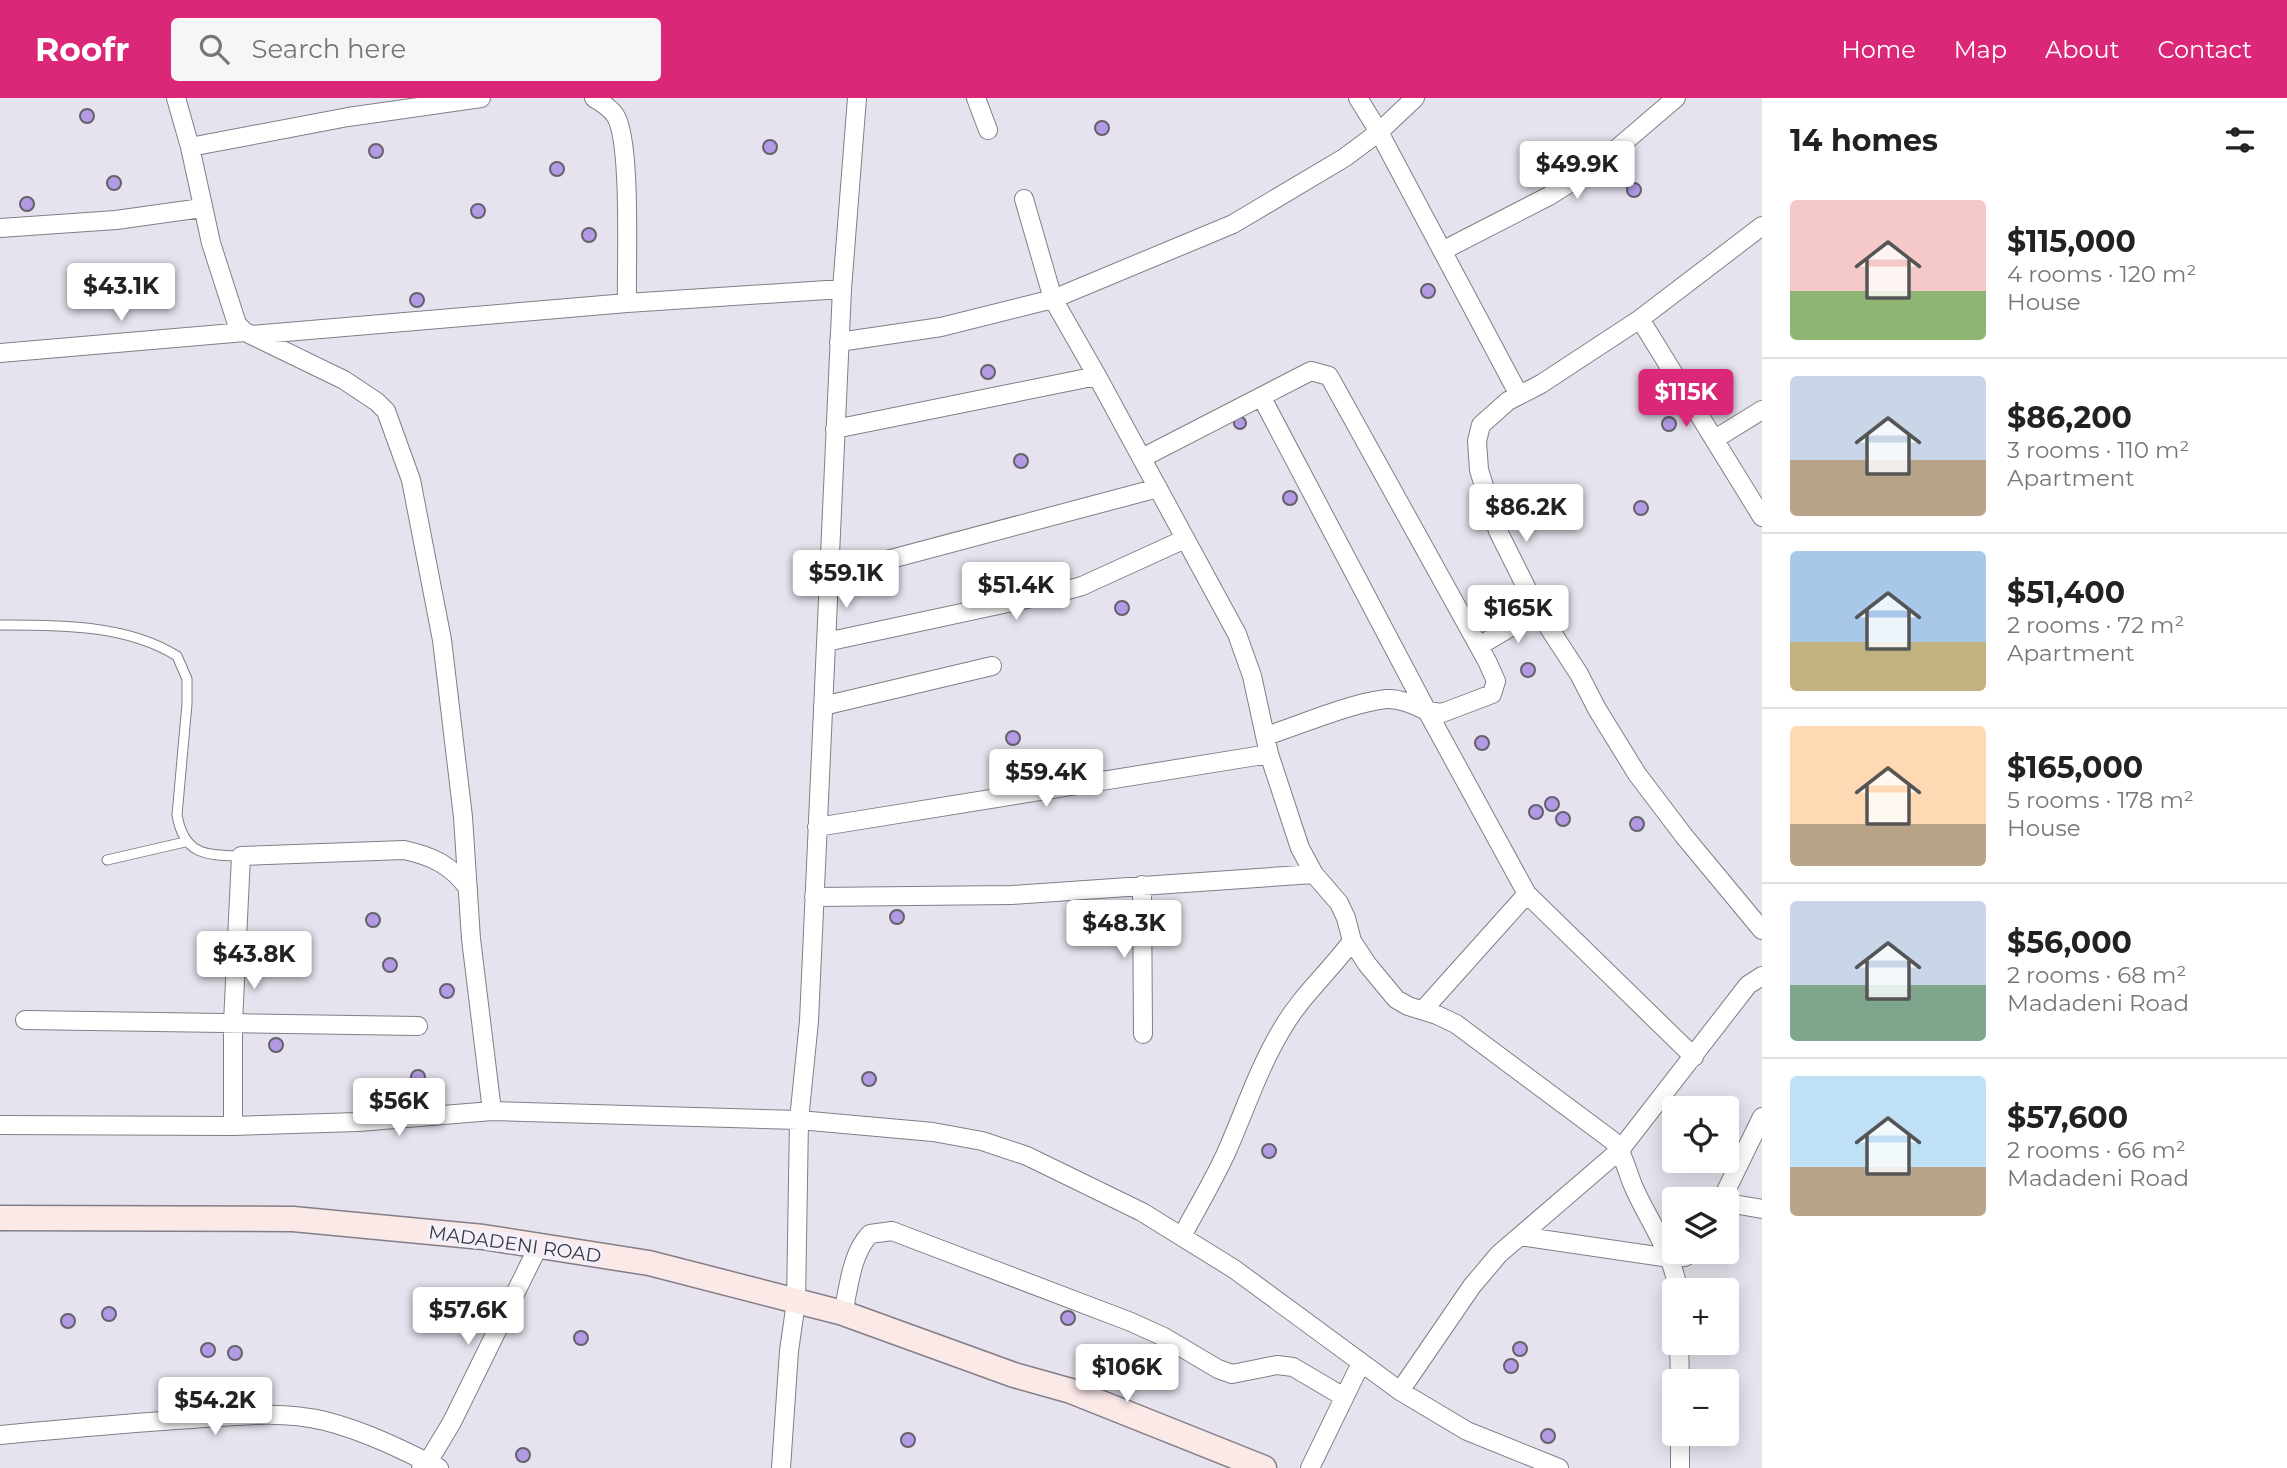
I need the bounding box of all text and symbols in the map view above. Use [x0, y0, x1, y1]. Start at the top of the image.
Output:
search box [171, 18, 661, 81]
text: Roofr [35, 29, 129, 69]
icon: search [195, 30, 233, 68]
text: Search here [251, 33, 406, 65]
text: Home [1841, 35, 1916, 64]
text: Map [1954, 35, 2007, 64]
text: About [2045, 35, 2119, 64]
text: Contact [2157, 35, 2252, 64]
icon: filters [2221, 121, 2259, 159]
text: 14 homes [1790, 122, 1938, 159]
pin: $49.9K [1520, 141, 1634, 201]
text: $49.9K [1536, 150, 1618, 178]
text: $115,000 [2007, 223, 2136, 260]
icon: home [1846, 228, 1930, 312]
text: 4 rooms · 120 m² [2007, 260, 2196, 288]
pin: $43.1K [64, 264, 178, 323]
text: $43.1K [83, 272, 159, 300]
text: House [2007, 288, 2081, 316]
pin: $115K [1637, 370, 1735, 429]
text: $115K [1654, 378, 1718, 406]
text: $86,200 [2007, 399, 2132, 436]
icon: home [1846, 404, 1930, 488]
text: 3 rooms · 110 m² [2007, 436, 2189, 464]
text: Apartment [2007, 464, 2135, 492]
pin: $86.2K [1469, 484, 1583, 544]
text: $86.2K [1485, 493, 1567, 521]
pin: $59.1K [789, 550, 903, 610]
text: $59.1K [809, 559, 883, 587]
pin: $51.4K [959, 562, 1073, 622]
text: $51.4K [978, 571, 1054, 599]
text: $51,400 [2007, 574, 2125, 611]
icon: home [1846, 579, 1930, 663]
pin: $165K [1469, 586, 1567, 645]
text: $165K [1484, 594, 1552, 622]
text: 2 rooms · 72 m² [2007, 611, 2184, 639]
text: Apartment [2007, 639, 2135, 667]
text: $165,000 [2007, 749, 2143, 786]
pin: $59.4K [989, 750, 1103, 809]
icon: home [1846, 754, 1930, 838]
text: $59.4K [1005, 758, 1087, 786]
text: 5 rooms · 178 m² [2007, 786, 2194, 814]
text: House [2007, 814, 2081, 842]
pin: $48.3K [1067, 900, 1181, 960]
text: $48.3K [1082, 909, 1166, 937]
text: $56,000 [2007, 924, 2132, 961]
icon: home [1846, 929, 1930, 1013]
pin: $43.8K [197, 932, 311, 991]
text: $43.8K [213, 940, 295, 968]
text: 2 rooms · 68 m² [2007, 961, 2186, 989]
text: Madadeni Road [2007, 989, 2189, 1017]
pin: $56K [358, 1079, 440, 1138]
text: $56K [369, 1087, 429, 1115]
map controls [1662, 1096, 1739, 1446]
button: locate [1662, 1096, 1739, 1173]
text: $57,600 [2007, 1099, 2128, 1136]
icon: home [1846, 1104, 1930, 1188]
text: 2 rooms · 66 m² [2007, 1136, 2186, 1164]
text: Madadeni Road [2007, 1164, 2189, 1192]
button: layers [1662, 1187, 1739, 1264]
street label: MADADENI ROAD [427, 1220, 603, 1268]
button: + [1662, 1278, 1739, 1355]
pin: $57.6K [411, 1288, 525, 1347]
text: $57.6K [429, 1296, 507, 1324]
pin: $106K [1078, 1344, 1176, 1404]
text: $106K [1092, 1353, 1162, 1381]
button: − [1662, 1369, 1739, 1446]
pin: $54.2K [158, 1378, 272, 1437]
text: $54.2K [174, 1386, 256, 1414]

